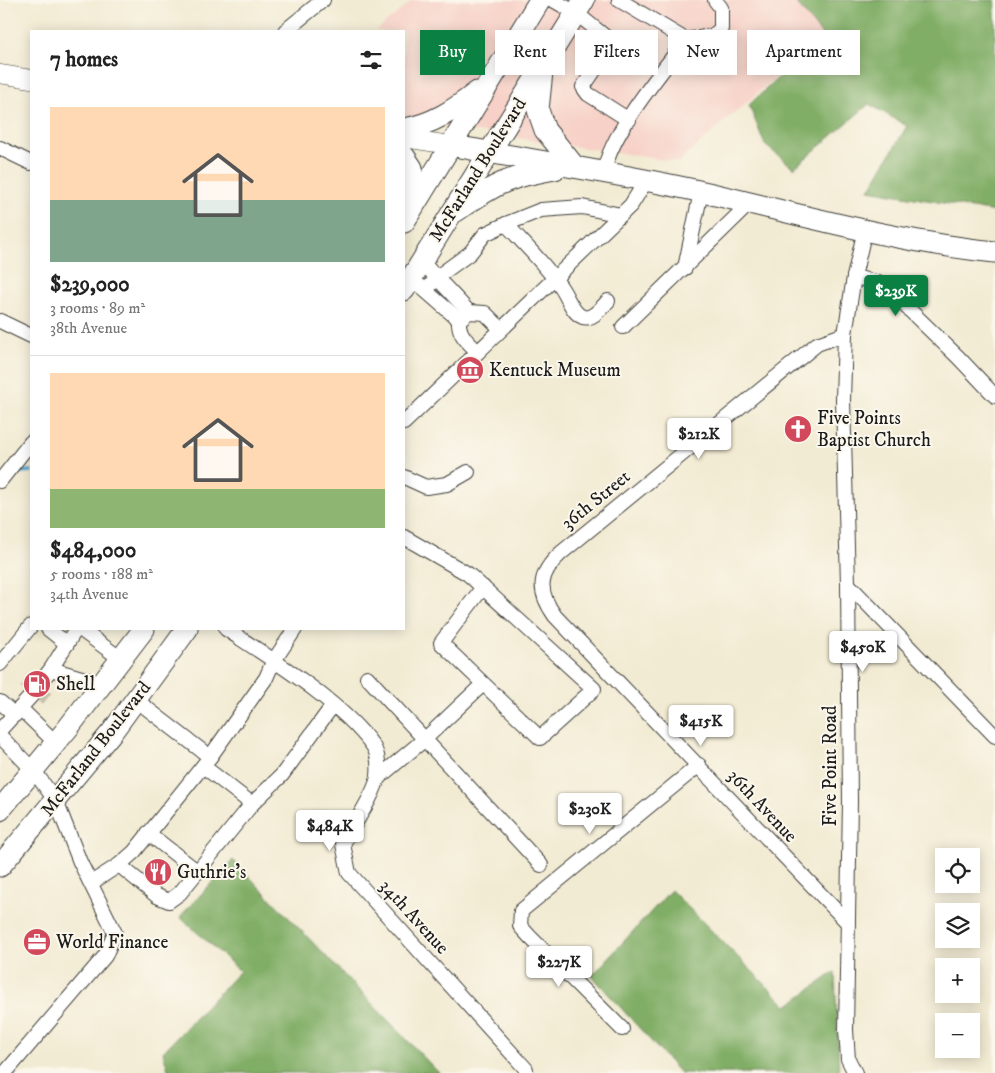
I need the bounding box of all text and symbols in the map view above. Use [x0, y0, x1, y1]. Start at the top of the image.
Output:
chip: Buy [420, 30, 485, 75]
chip: Rent [495, 30, 565, 75]
chip: Filters [575, 30, 658, 75]
chip: New [668, 30, 737, 75]
chip: Apartment [747, 30, 860, 75]
icon: filters [357, 46, 385, 74]
text: 7 homes [50, 47, 118, 73]
street label: McFarland Boulevard [424, 93, 532, 246]
icon: home [173, 140, 263, 230]
text: $239,000 [50, 272, 130, 298]
pin: $239K [861, 274, 931, 317]
text: $239K [875, 281, 917, 301]
text: 3 rooms · 89 m² [50, 298, 145, 318]
text: 38th Avenue [50, 318, 127, 338]
museum icon: Kentuck Museum [455, 355, 485, 385]
place label: Kentuck Museum [489, 359, 621, 382]
icon: home [173, 405, 263, 495]
place label: Five Points Baptist Church [817, 407, 931, 452]
church icon: Five Points Baptist Church [783, 414, 813, 444]
pin: $212K [664, 418, 734, 460]
text: $212K [678, 424, 720, 444]
street label: 36th Street [557, 465, 635, 535]
text: $484,000 [50, 538, 136, 564]
text: 5 rooms · 188 m² [50, 564, 153, 584]
text: 34th Avenue [50, 584, 128, 604]
pin: $450K [828, 630, 898, 673]
text: $450K [840, 637, 886, 657]
fuel station icon: Shell [22, 669, 52, 699]
place label: Shell [56, 673, 95, 696]
street label: McFarland Boulevard [36, 676, 156, 821]
pin: $415K [666, 704, 736, 747]
street label: Five Point Road [819, 705, 842, 826]
text: $415K [680, 711, 722, 731]
street label: 36th Avenue [722, 765, 802, 848]
pin: $230K [555, 792, 625, 835]
text: $230K [569, 799, 611, 819]
pin: $484K [295, 810, 365, 852]
text: $484K [307, 816, 353, 836]
map controls [935, 848, 980, 1058]
button: locate [935, 848, 980, 893]
restaurant icon: Guthrie's [143, 857, 173, 887]
place label: Guthrie's [177, 861, 246, 884]
street label: 34th Avenue [374, 875, 454, 959]
button: layers [935, 903, 980, 948]
office icon: World Finance [22, 927, 52, 957]
place label: World Finance [55, 931, 168, 954]
pin: $227K [524, 946, 594, 988]
text: $227K [537, 952, 581, 972]
button: + [935, 958, 980, 1003]
button: − [935, 1013, 980, 1058]

